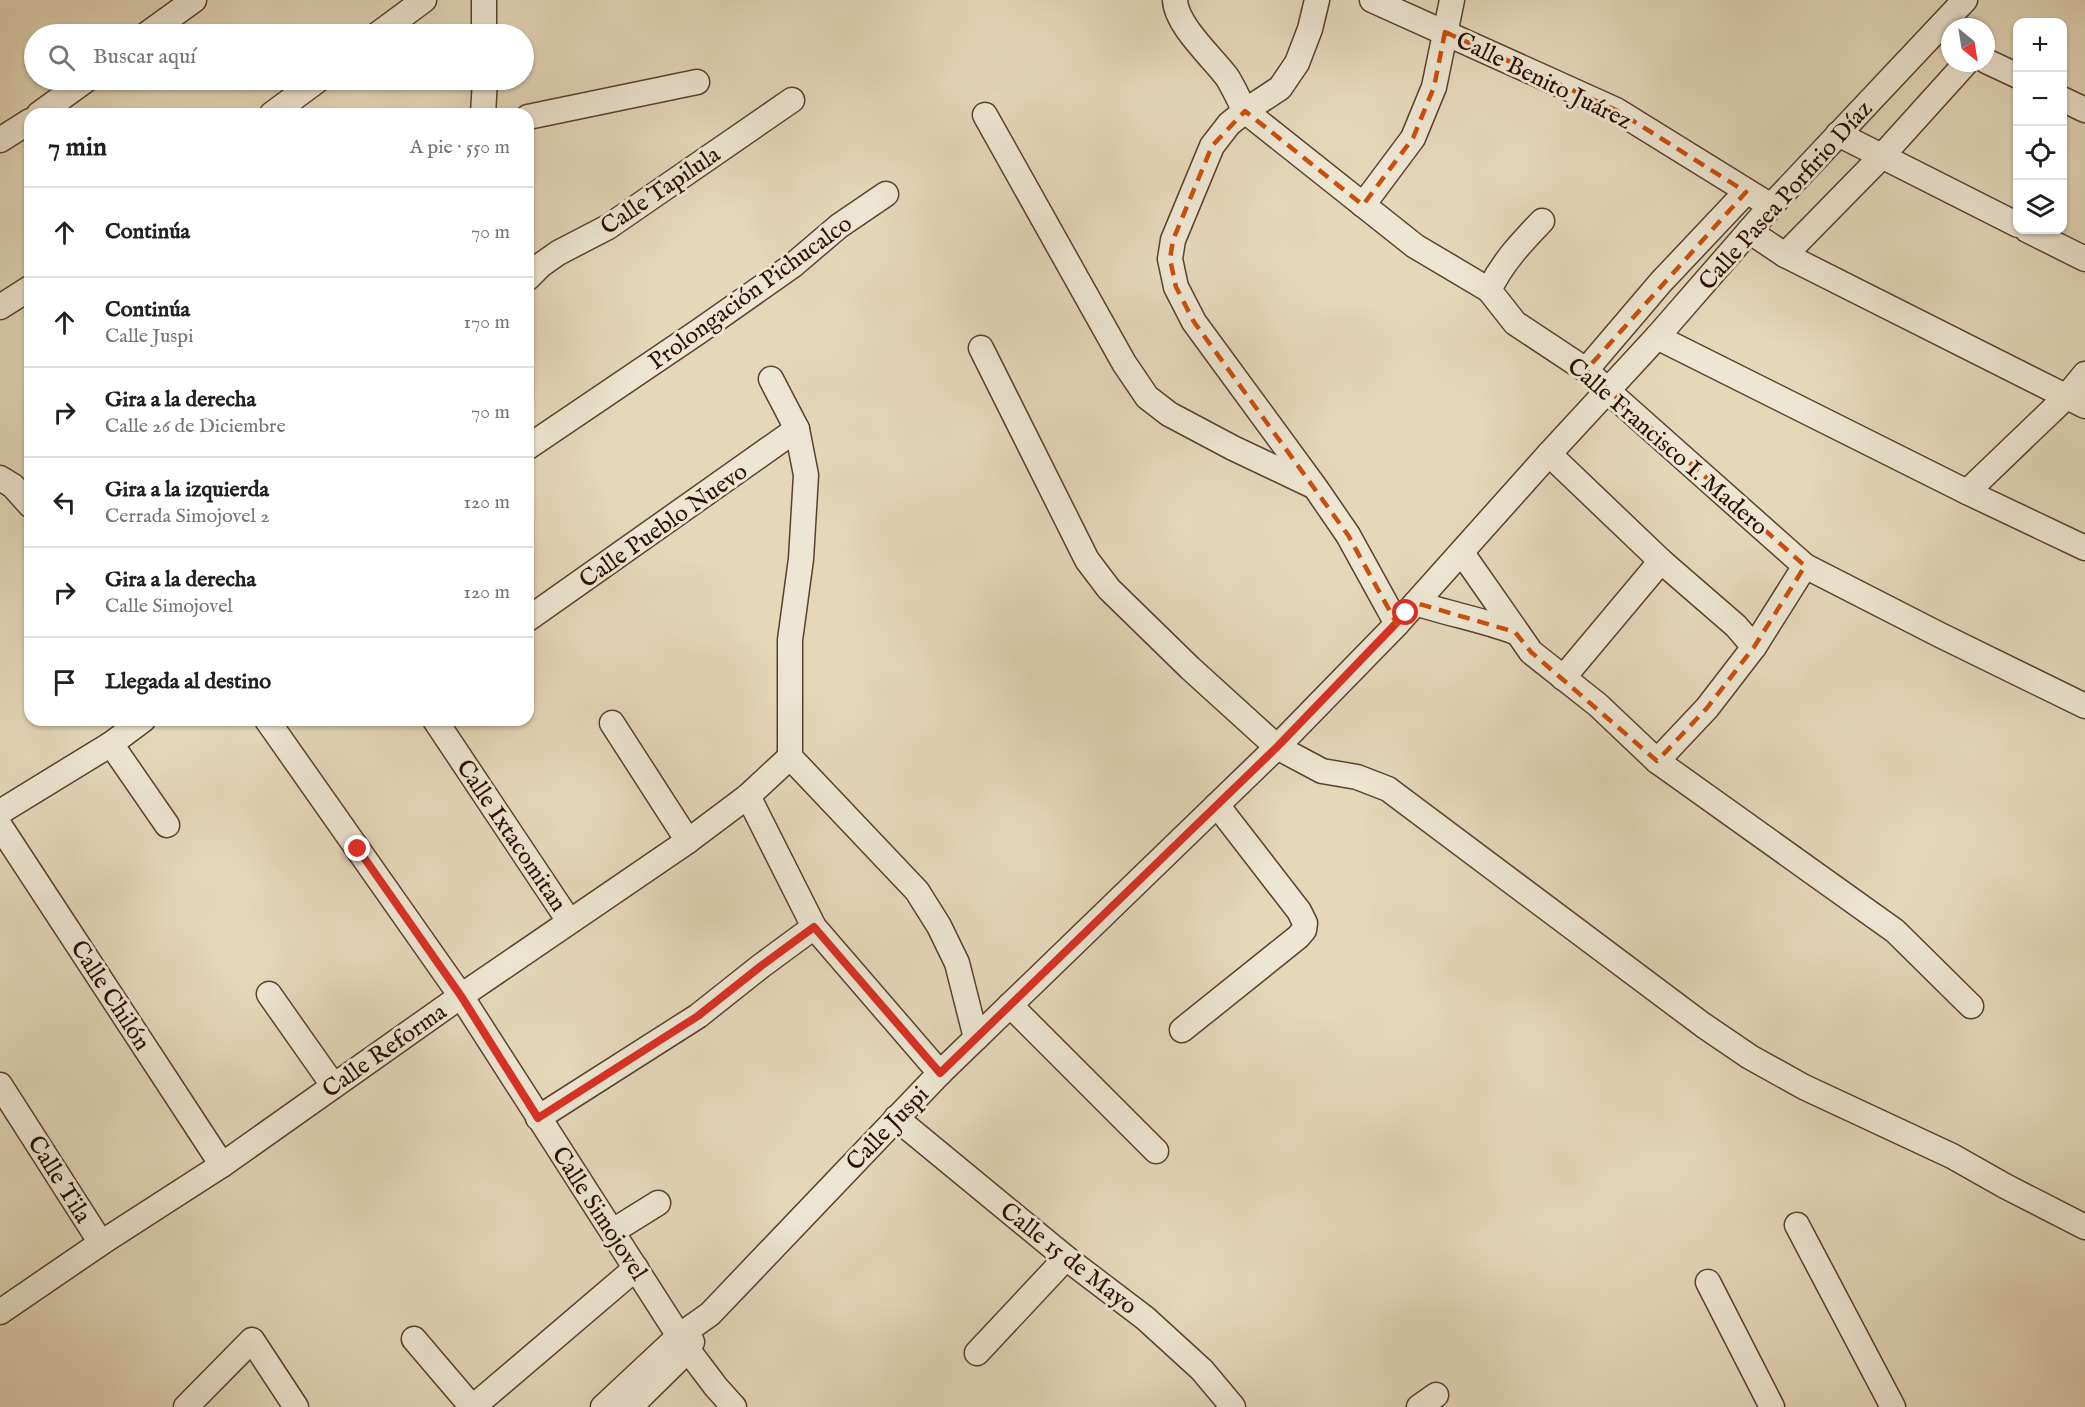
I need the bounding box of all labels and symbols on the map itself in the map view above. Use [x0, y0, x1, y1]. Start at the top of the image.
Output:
north arrow [1941, 18, 1995, 72]
street label: Calle Benito Juárez [1450, 25, 1636, 137]
street label: Calle Pasea Porfirio Díaz [1692, 94, 1880, 298]
street label: Calle Tapilula [595, 139, 727, 243]
street label: Prolongación Pichucalco [643, 209, 859, 378]
street label: Calle Francisco I. Madero [1560, 351, 1774, 543]
street label: Calle Pueblo Nuevo [574, 457, 754, 596]
route start [1392, 599, 1418, 625]
street label: Calle Ixtacomitan [448, 754, 573, 918]
route end [344, 835, 370, 861]
street label: Calle Chilón [63, 935, 157, 1057]
street label: Calle Reforma [317, 997, 454, 1106]
street label: Calle Juspi [840, 1080, 936, 1178]
street label: Calle Tila [20, 1130, 98, 1230]
street label: Calle Simojovel [544, 1141, 654, 1287]
street label: Calle 15 de Mayo [993, 1196, 1143, 1322]

